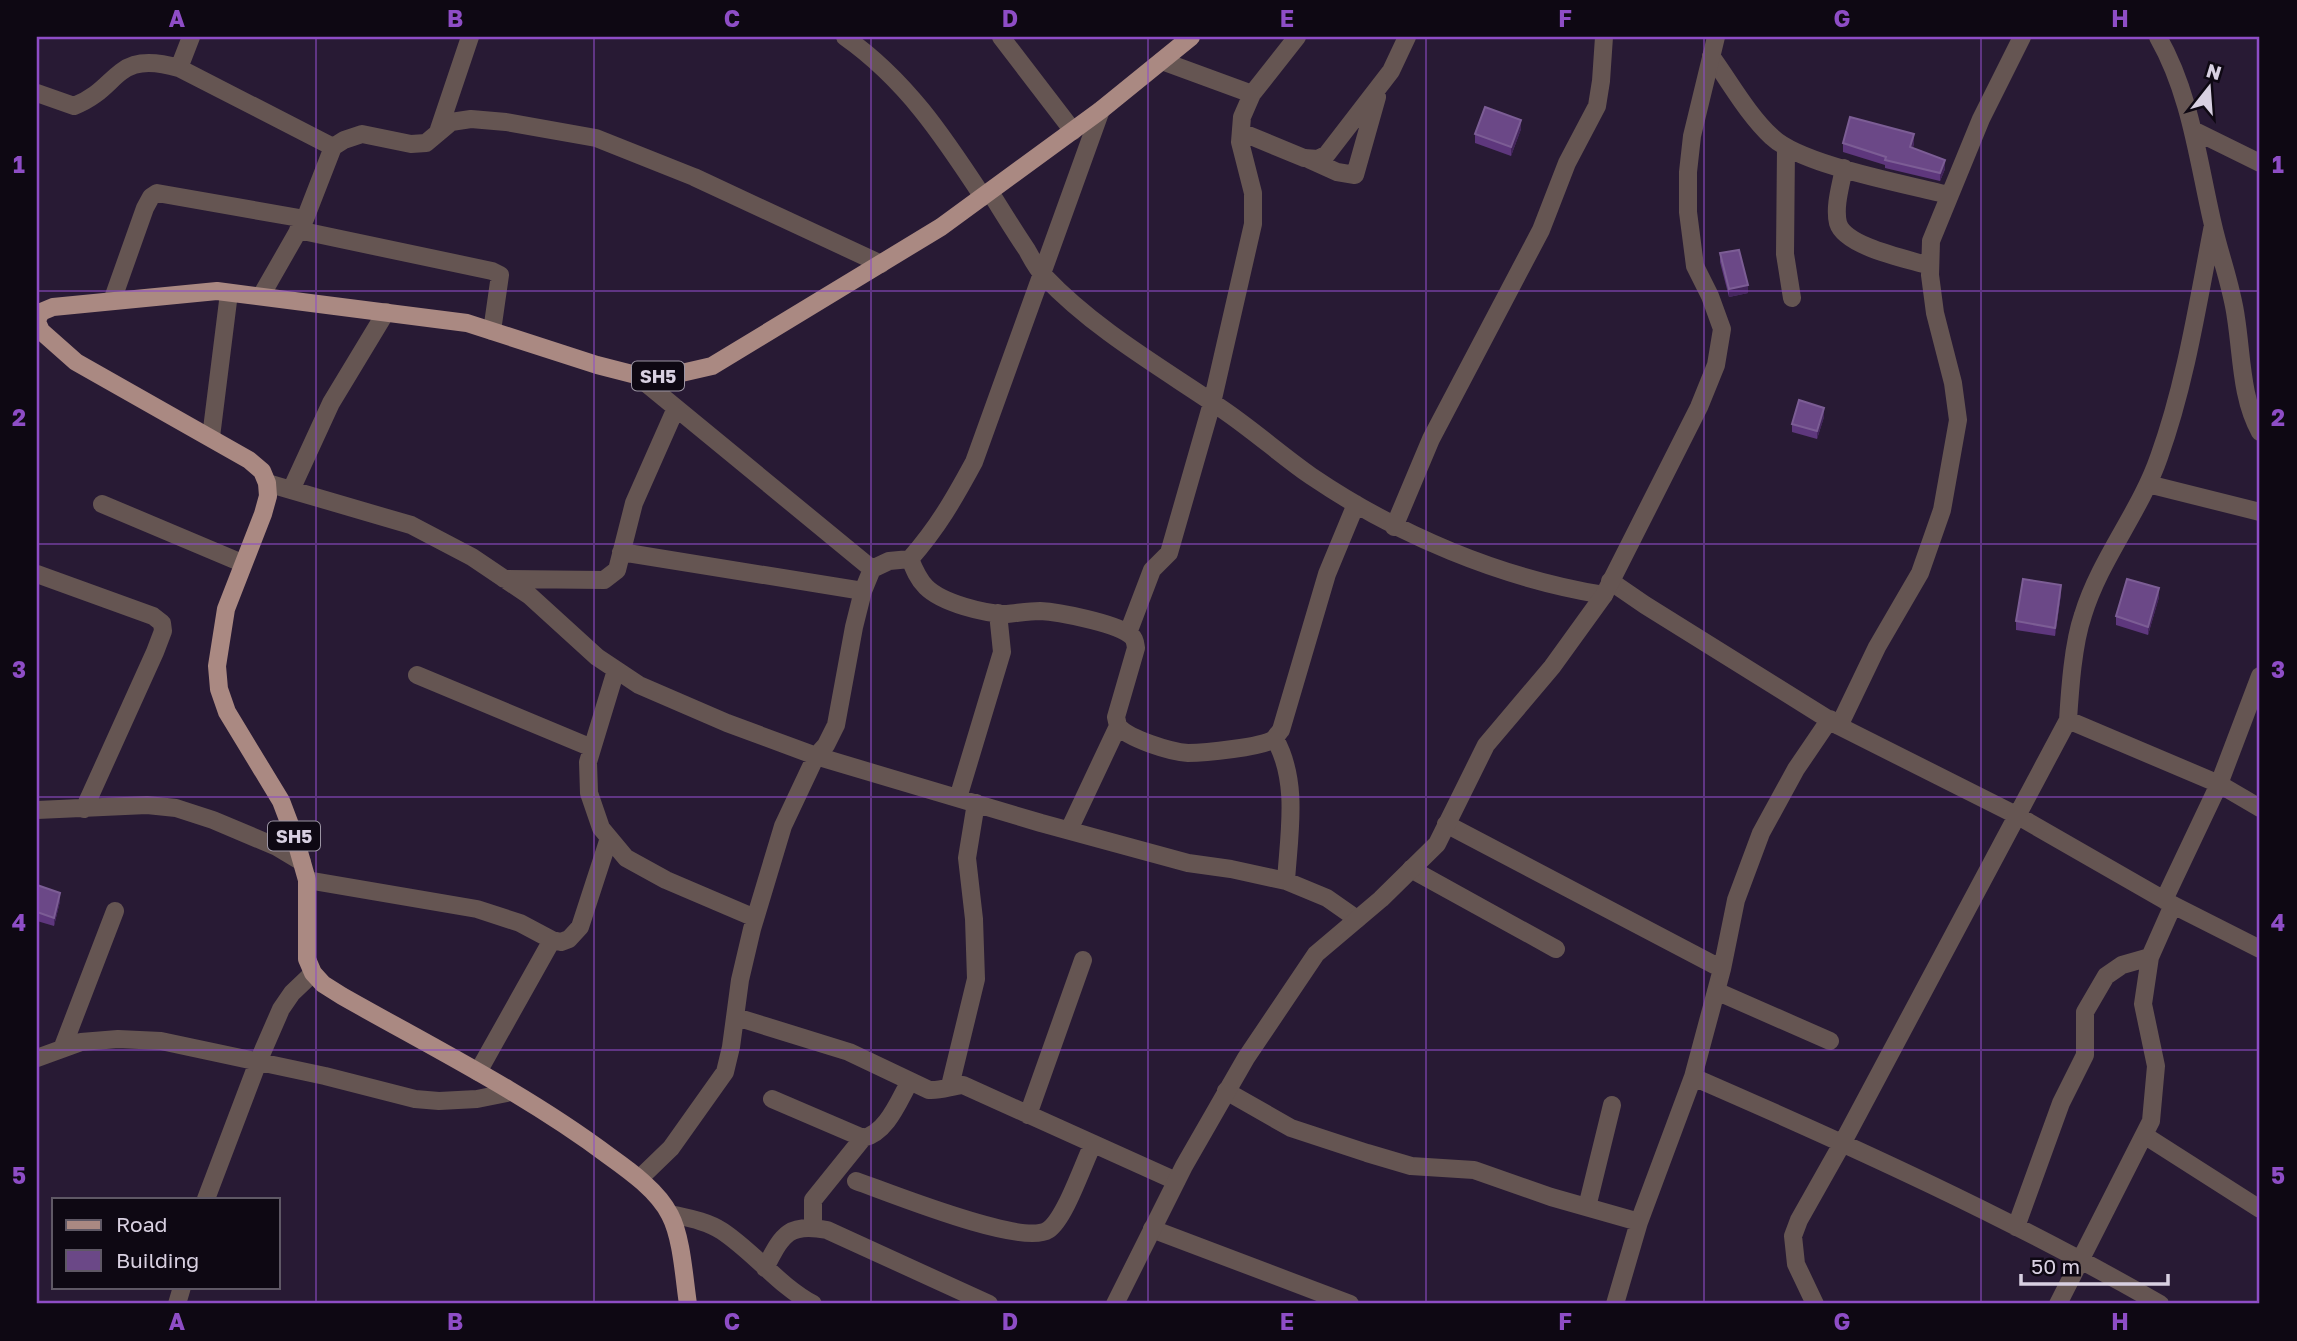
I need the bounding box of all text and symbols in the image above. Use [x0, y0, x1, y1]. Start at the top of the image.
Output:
text: A [169, 4, 186, 32]
text: B [447, 4, 463, 32]
text: C [724, 4, 740, 32]
text: D [1002, 4, 1018, 32]
text: E [1280, 4, 1294, 32]
text: F [1558, 4, 1572, 32]
text: G [1834, 4, 1850, 32]
text: H [2111, 4, 2129, 32]
north arrow [2174, 52, 2244, 122]
text: N [2204, 58, 2224, 84]
text: 1 [13, 150, 25, 178]
text: 1 [2272, 150, 2284, 178]
road number: SH5 [632, 362, 684, 390]
text: 2 [12, 403, 26, 431]
text: 2 [2271, 403, 2285, 431]
text: 3 [12, 655, 26, 683]
text: 3 [2271, 655, 2285, 683]
road number: SH5 [268, 822, 320, 850]
text: 4 [12, 908, 26, 936]
text: 4 [2271, 908, 2285, 936]
text: 5 [12, 1161, 26, 1189]
text: 5 [2271, 1161, 2285, 1189]
legend [52, 1198, 280, 1288]
text: Road [116, 1211, 167, 1237]
scale bar [2021, 1243, 2168, 1287]
text: Building [116, 1247, 199, 1273]
text: 50 m [2031, 1253, 2080, 1279]
text: A [169, 1307, 186, 1335]
text: B [447, 1307, 463, 1335]
text: C [724, 1307, 740, 1335]
text: D [1002, 1307, 1018, 1335]
text: E [1280, 1307, 1294, 1335]
text: F [1558, 1307, 1572, 1335]
text: G [1834, 1307, 1850, 1335]
text: H [2111, 1307, 2129, 1335]

